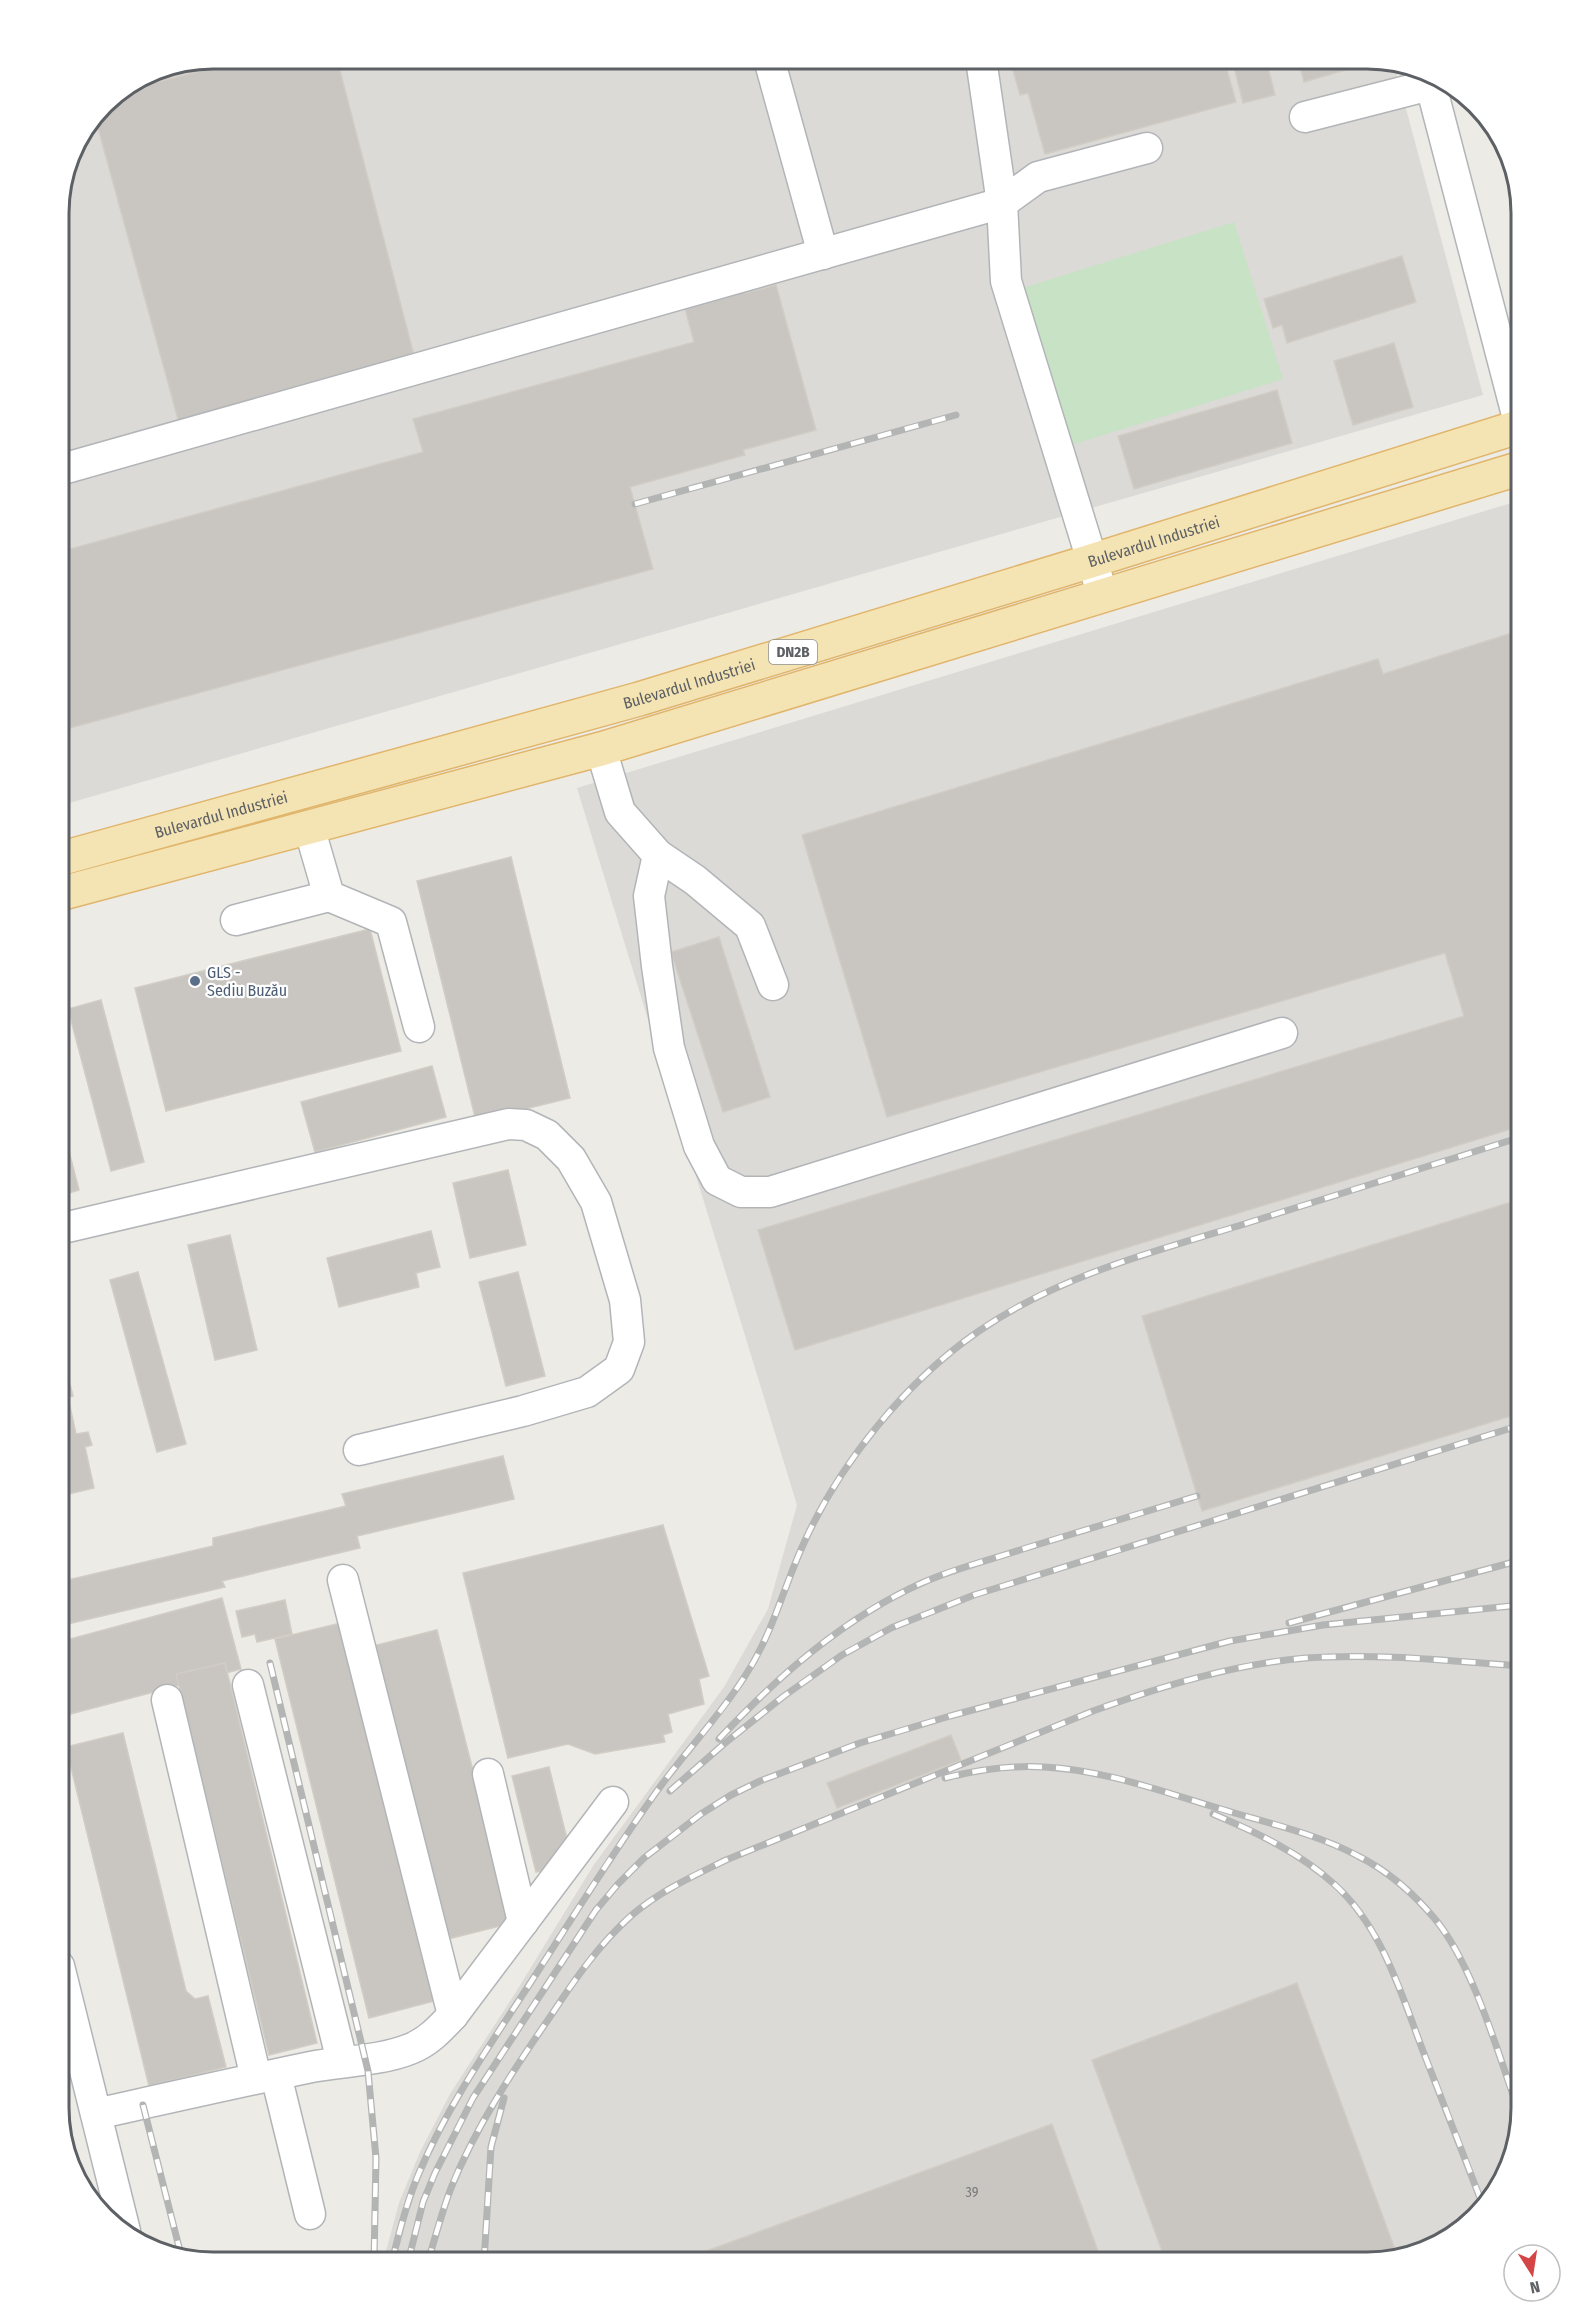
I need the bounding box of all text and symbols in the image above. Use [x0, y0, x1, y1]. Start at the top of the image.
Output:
street label: Bulevardul Industriei [1086, 512, 1222, 571]
road number: DN2B [769, 640, 817, 664]
street label: Bulevardul Industriei [621, 655, 758, 713]
street label: Bulevardul Industriei [152, 787, 290, 842]
place label: GLS - Sediu Buzău [207, 963, 287, 1000]
marker: GLS - Sediu Buzău [188, 974, 202, 988]
house number: 39 [966, 2184, 979, 2201]
north arrow [1502, 2243, 1562, 2303]
text: N [1528, 2277, 1542, 2297]

